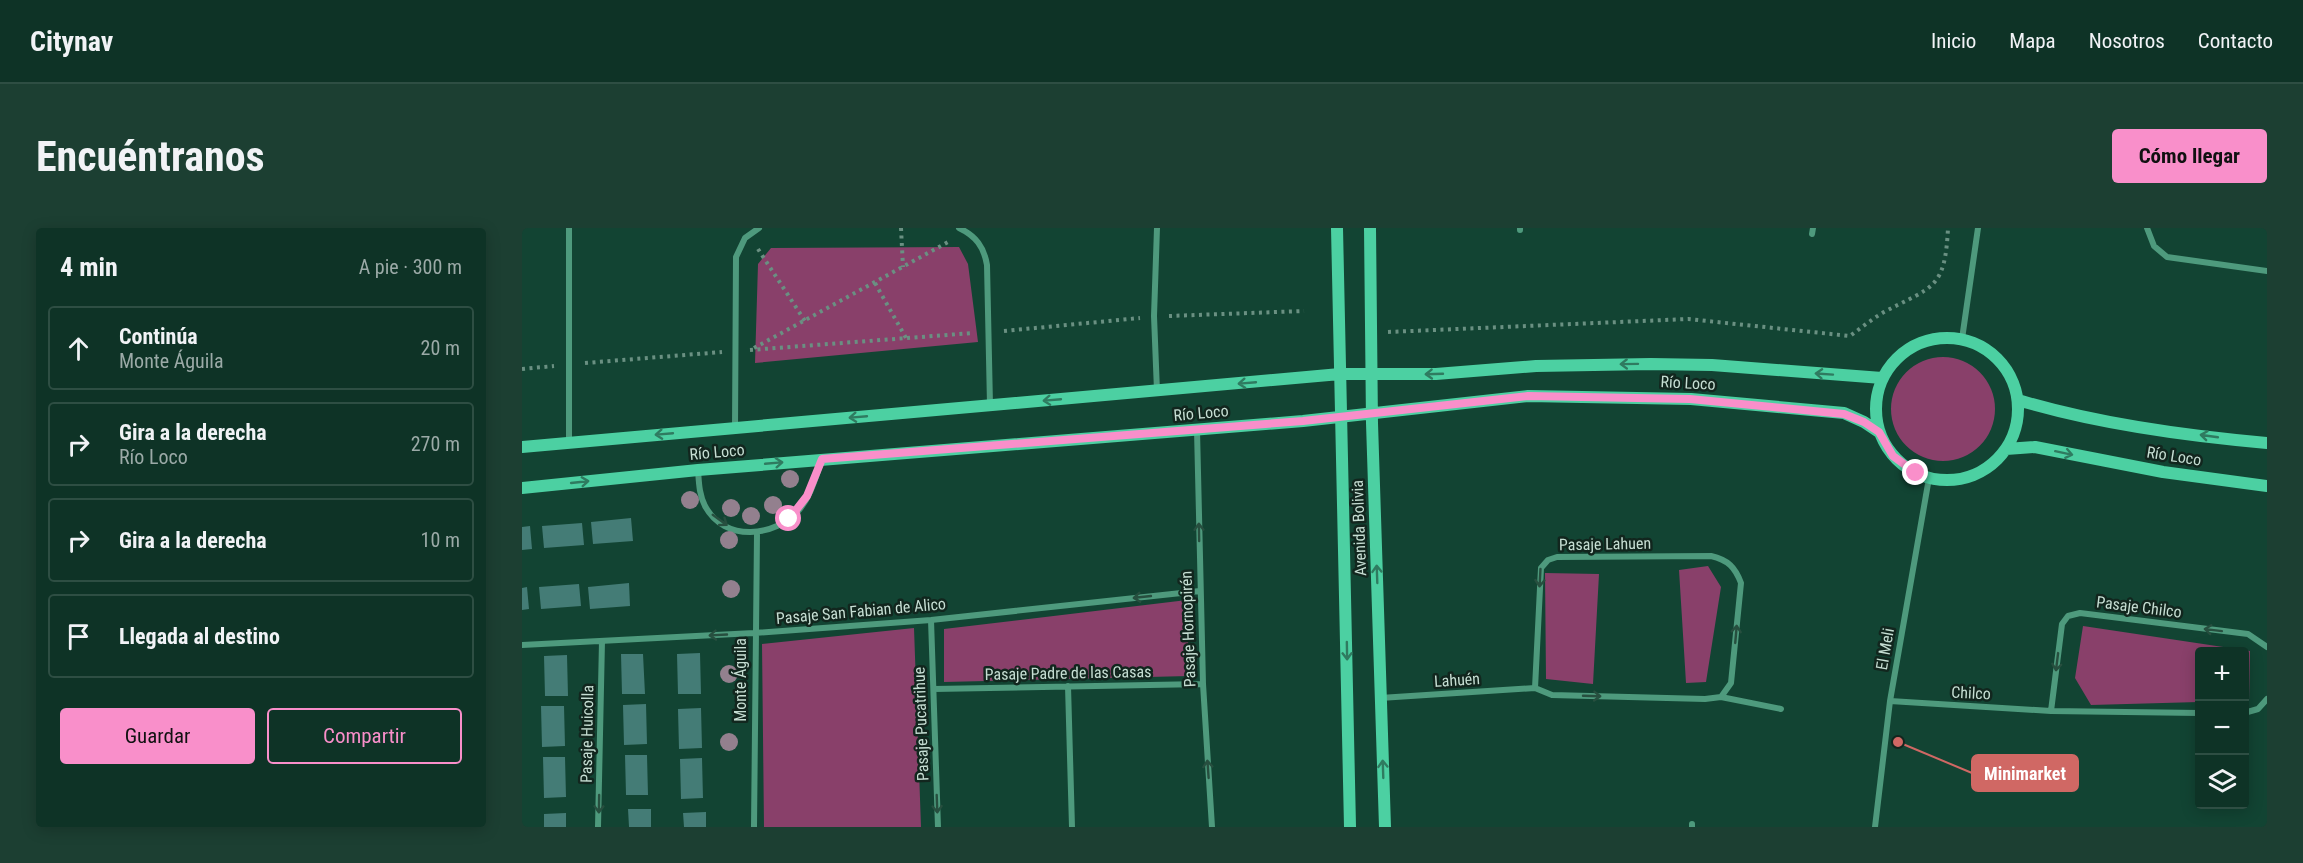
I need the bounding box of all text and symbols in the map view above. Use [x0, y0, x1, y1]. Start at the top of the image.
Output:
text: Citynav [30, 25, 113, 58]
text: Inicio [1931, 29, 1976, 53]
text: Mapa [2009, 29, 2056, 53]
text: Nosotros [2089, 29, 2165, 53]
text: Contacto [2198, 29, 2273, 53]
button: Cómo llegar [2112, 129, 2267, 183]
text: Encuéntranos [36, 132, 265, 181]
text: 4 min [60, 252, 118, 282]
text: A pie · 300 m [359, 255, 462, 279]
text: Continúa [119, 324, 198, 349]
icon: ahead [62, 332, 95, 365]
text: 20 m [421, 336, 460, 360]
text: Monte Águila [119, 349, 224, 373]
one-way arrow [1619, 358, 1639, 370]
one-way arrow [1814, 368, 1834, 379]
one-way arrow [1425, 369, 1445, 380]
street label: Río Loco [1660, 372, 1716, 394]
one-way arrow [1237, 378, 1257, 389]
one-way arrow [1043, 395, 1063, 406]
street label: Río Loco [1173, 401, 1229, 425]
one-way arrow [849, 412, 868, 423]
text: Gira a la derecha [119, 420, 267, 445]
icon: right [62, 428, 95, 461]
one-way arrow [654, 429, 674, 440]
one-way arrow [2200, 430, 2219, 441]
text: 270 m [411, 432, 460, 456]
street label: Río Loco [689, 440, 745, 464]
street label: Río Loco [2145, 442, 2203, 470]
text: Río Loco [119, 445, 188, 469]
one-way arrow [2053, 448, 2073, 459]
one-way arrow [764, 458, 784, 469]
route end [1902, 459, 1928, 485]
one-way arrow [570, 476, 590, 487]
street label: Avenida Bolivia [1348, 480, 1370, 576]
route start [775, 505, 801, 531]
one-way arrow [712, 513, 728, 526]
one-way arrow [1193, 522, 1205, 542]
icon: right [62, 524, 95, 557]
text: Gira a la derecha [119, 528, 267, 553]
text: 10 m [421, 528, 460, 552]
street label: Pasaje Lahuen [1559, 534, 1651, 554]
one-way arrow [1371, 564, 1382, 584]
one-way arrow [1535, 567, 1546, 587]
street label: Pasaje Hornopirén [1176, 571, 1200, 687]
one-way arrow [1133, 592, 1152, 603]
street label: Pasaje Chilco [2095, 592, 2183, 622]
street label: Pasaje San Fabian de Alico [775, 594, 947, 628]
icon: arrive [62, 620, 95, 653]
text: Llegada al destino [119, 624, 280, 649]
one-way arrow [2204, 624, 2224, 635]
one-way arrow [1731, 625, 1742, 645]
street label: El Meli [1872, 627, 1898, 671]
one-way arrow [708, 629, 728, 640]
street label: Monte Águila [731, 638, 750, 722]
one-way arrow [1341, 641, 1352, 661]
map controls [2195, 647, 2249, 809]
button: + [2195, 647, 2249, 701]
one-way arrow [2051, 651, 2062, 671]
street label: Pasaje Padre de las Casas [984, 662, 1152, 684]
street label: Pasaje Pucatrihue [910, 667, 932, 781]
street label: Lahuén [1433, 669, 1481, 691]
street label: Chilco [1951, 682, 1991, 704]
street label: Pasaje Huicolla [577, 685, 597, 783]
one-way arrow [1582, 691, 1602, 702]
button: − [2195, 701, 2249, 755]
button: Guardar [60, 708, 255, 764]
button: Compartir [267, 708, 462, 764]
callout: Minimarket [1972, 755, 2078, 791]
button: layers [2195, 755, 2249, 809]
one-way arrow [1202, 759, 1213, 779]
one-way arrow [1377, 759, 1388, 779]
text: Minimarket [1984, 763, 2066, 784]
one-way arrow [932, 793, 943, 813]
one-way arrow [593, 794, 605, 814]

